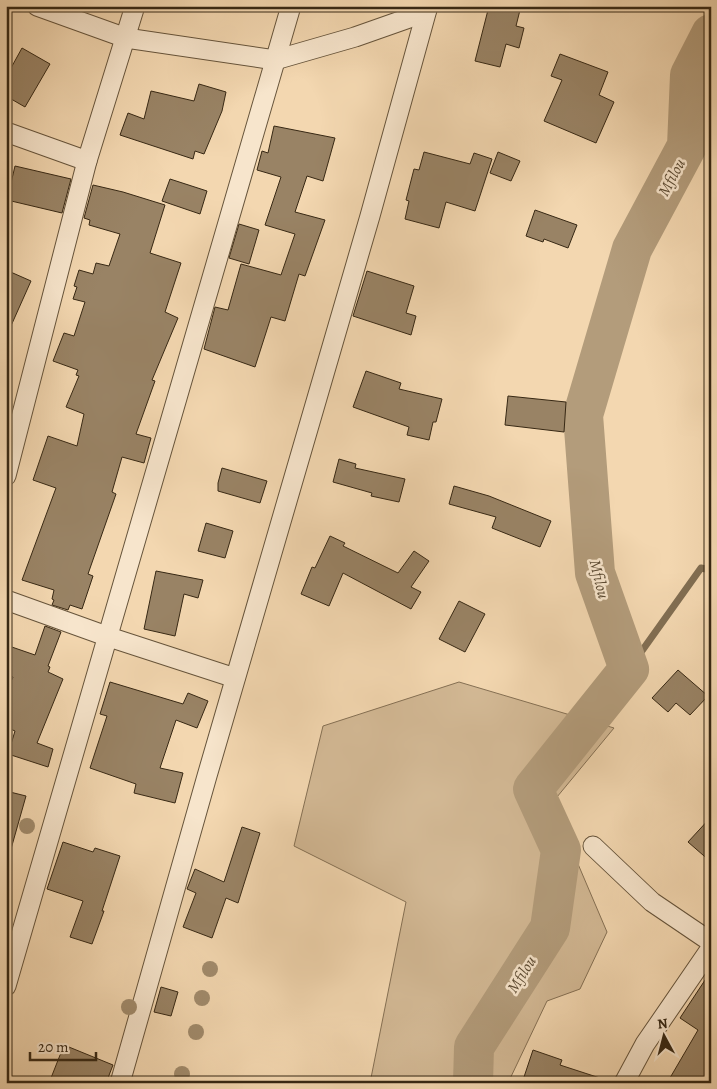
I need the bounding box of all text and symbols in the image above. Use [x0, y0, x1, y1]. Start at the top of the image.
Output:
water label: Mfilou [653, 155, 691, 200]
water label: Mfilou [584, 557, 615, 601]
water label: Mfilou [502, 952, 542, 997]
north arrow [640, 1012, 690, 1062]
text: N [656, 1014, 669, 1034]
scale bar [30, 1029, 96, 1061]
text: 20 m [38, 1037, 69, 1057]

